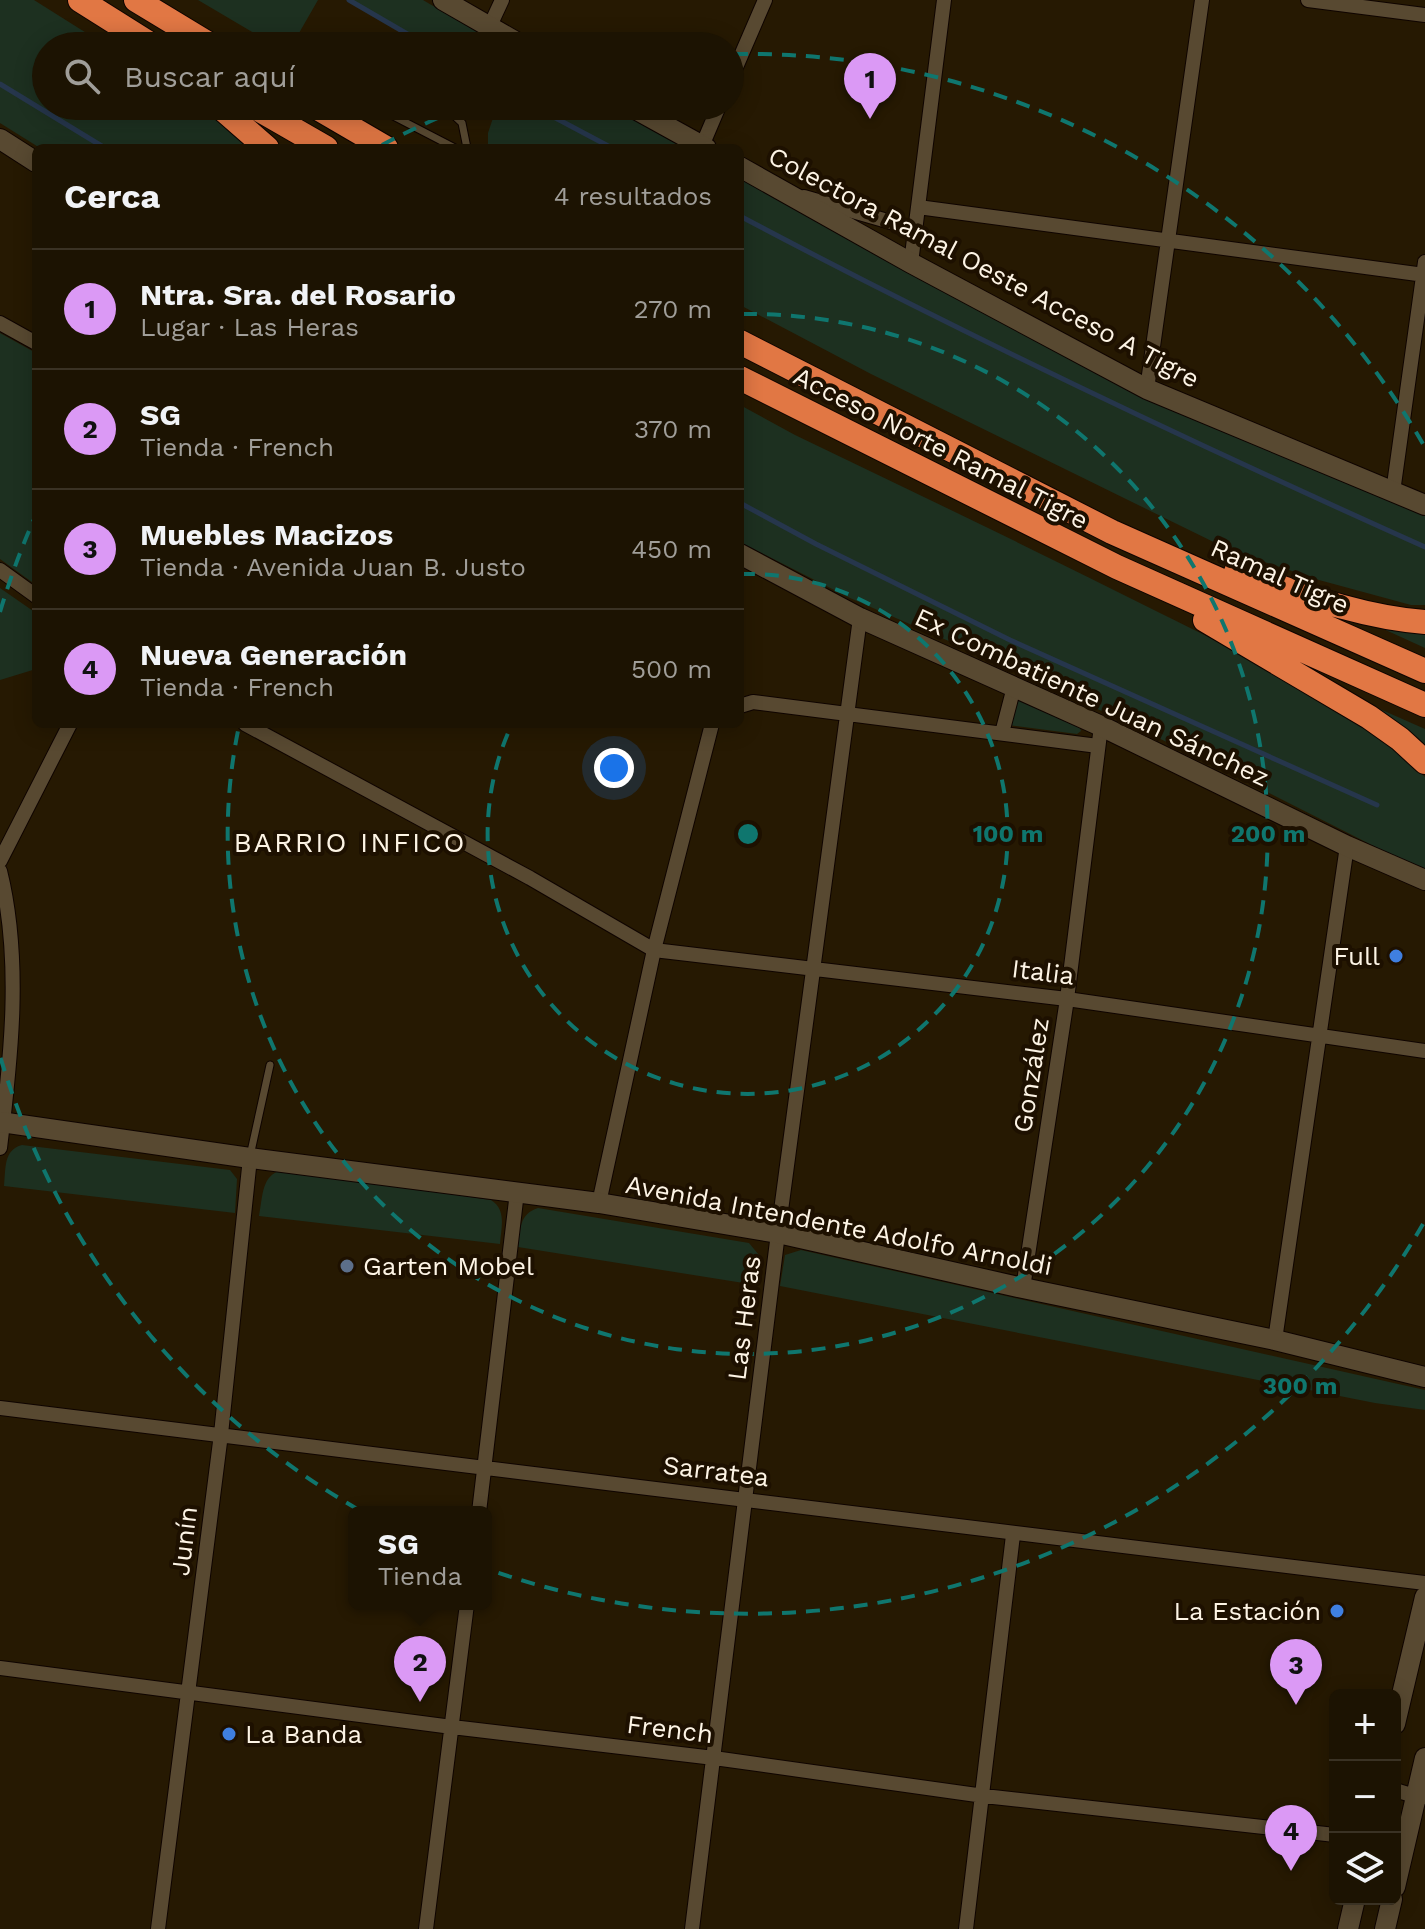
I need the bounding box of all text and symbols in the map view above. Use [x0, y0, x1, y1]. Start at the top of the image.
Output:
search box [32, 32, 744, 120]
pin: 1 [844, 53, 896, 119]
icon: search [60, 54, 104, 98]
text: Buscar aquí [124, 59, 296, 94]
street label: Colectora Ramal Oeste Acceso A Tigre [763, 140, 1205, 394]
text: Cerca [64, 176, 160, 216]
text: 4 resultados [554, 181, 712, 211]
text: Ntra. Sra. del Rosario [140, 277, 456, 312]
text: 1 [84, 294, 96, 324]
text: 270 m [633, 294, 712, 324]
text: Lugar · Las Heras [140, 312, 359, 342]
street label: Acceso Norte Ramal Tigre [789, 361, 1093, 535]
text: SG [140, 397, 181, 432]
text: 2 [82, 414, 98, 444]
text: 370 m [634, 414, 712, 444]
text: Tienda · French [140, 432, 334, 462]
text: Muebles Macizos [140, 517, 393, 552]
street label: Ramal Tigre [1206, 532, 1354, 620]
text: 3 [82, 534, 98, 564]
text: 450 m [631, 534, 712, 564]
text: Tienda · Avenida Juan B. Justo [140, 552, 526, 582]
street label: Ex Combatiente Juan Sánchez [910, 602, 1274, 792]
text: Nueva Generación [140, 637, 407, 672]
text: 4 [82, 654, 98, 684]
text: 500 m [631, 654, 712, 684]
text: Tienda · French [140, 672, 334, 702]
your location [594, 748, 634, 788]
centre of rings [734, 820, 762, 848]
text: 100 m [973, 820, 1043, 848]
text: 200 m [1231, 820, 1305, 848]
district label: BARRIO INFICO [234, 826, 466, 859]
place label: Full [1333, 941, 1380, 971]
marker: Full [1387, 947, 1405, 965]
street label: Italia [1010, 953, 1076, 991]
street label: González [1007, 1015, 1055, 1135]
street label: Avenida Intendente Adolfo Arnoldi [623, 1169, 1055, 1281]
place label: Garten Mobel [363, 1251, 534, 1281]
street label: Las Heras [721, 1254, 767, 1382]
marker: Garten Mobel [338, 1257, 356, 1275]
text: 300 m [1263, 1372, 1337, 1400]
street label: Sarratea [661, 1450, 771, 1492]
street label: Junín [165, 1505, 203, 1577]
popup [348, 1506, 492, 1610]
text: SG [378, 1526, 419, 1561]
text: Tienda [378, 1561, 462, 1591]
place label: La Estación [1173, 1596, 1321, 1626]
marker: La Estación [1328, 1602, 1346, 1620]
pin: 2 [394, 1636, 446, 1702]
pin: 3 [1270, 1639, 1322, 1705]
map controls [1329, 1689, 1401, 1905]
button: + [1329, 1689, 1401, 1761]
street label: French [625, 1709, 715, 1749]
place label: La Banda [245, 1719, 363, 1749]
marker: La Banda [220, 1725, 238, 1743]
button: − [1329, 1761, 1401, 1833]
pin: 4 [1265, 1805, 1317, 1871]
button: layers [1329, 1833, 1401, 1905]

